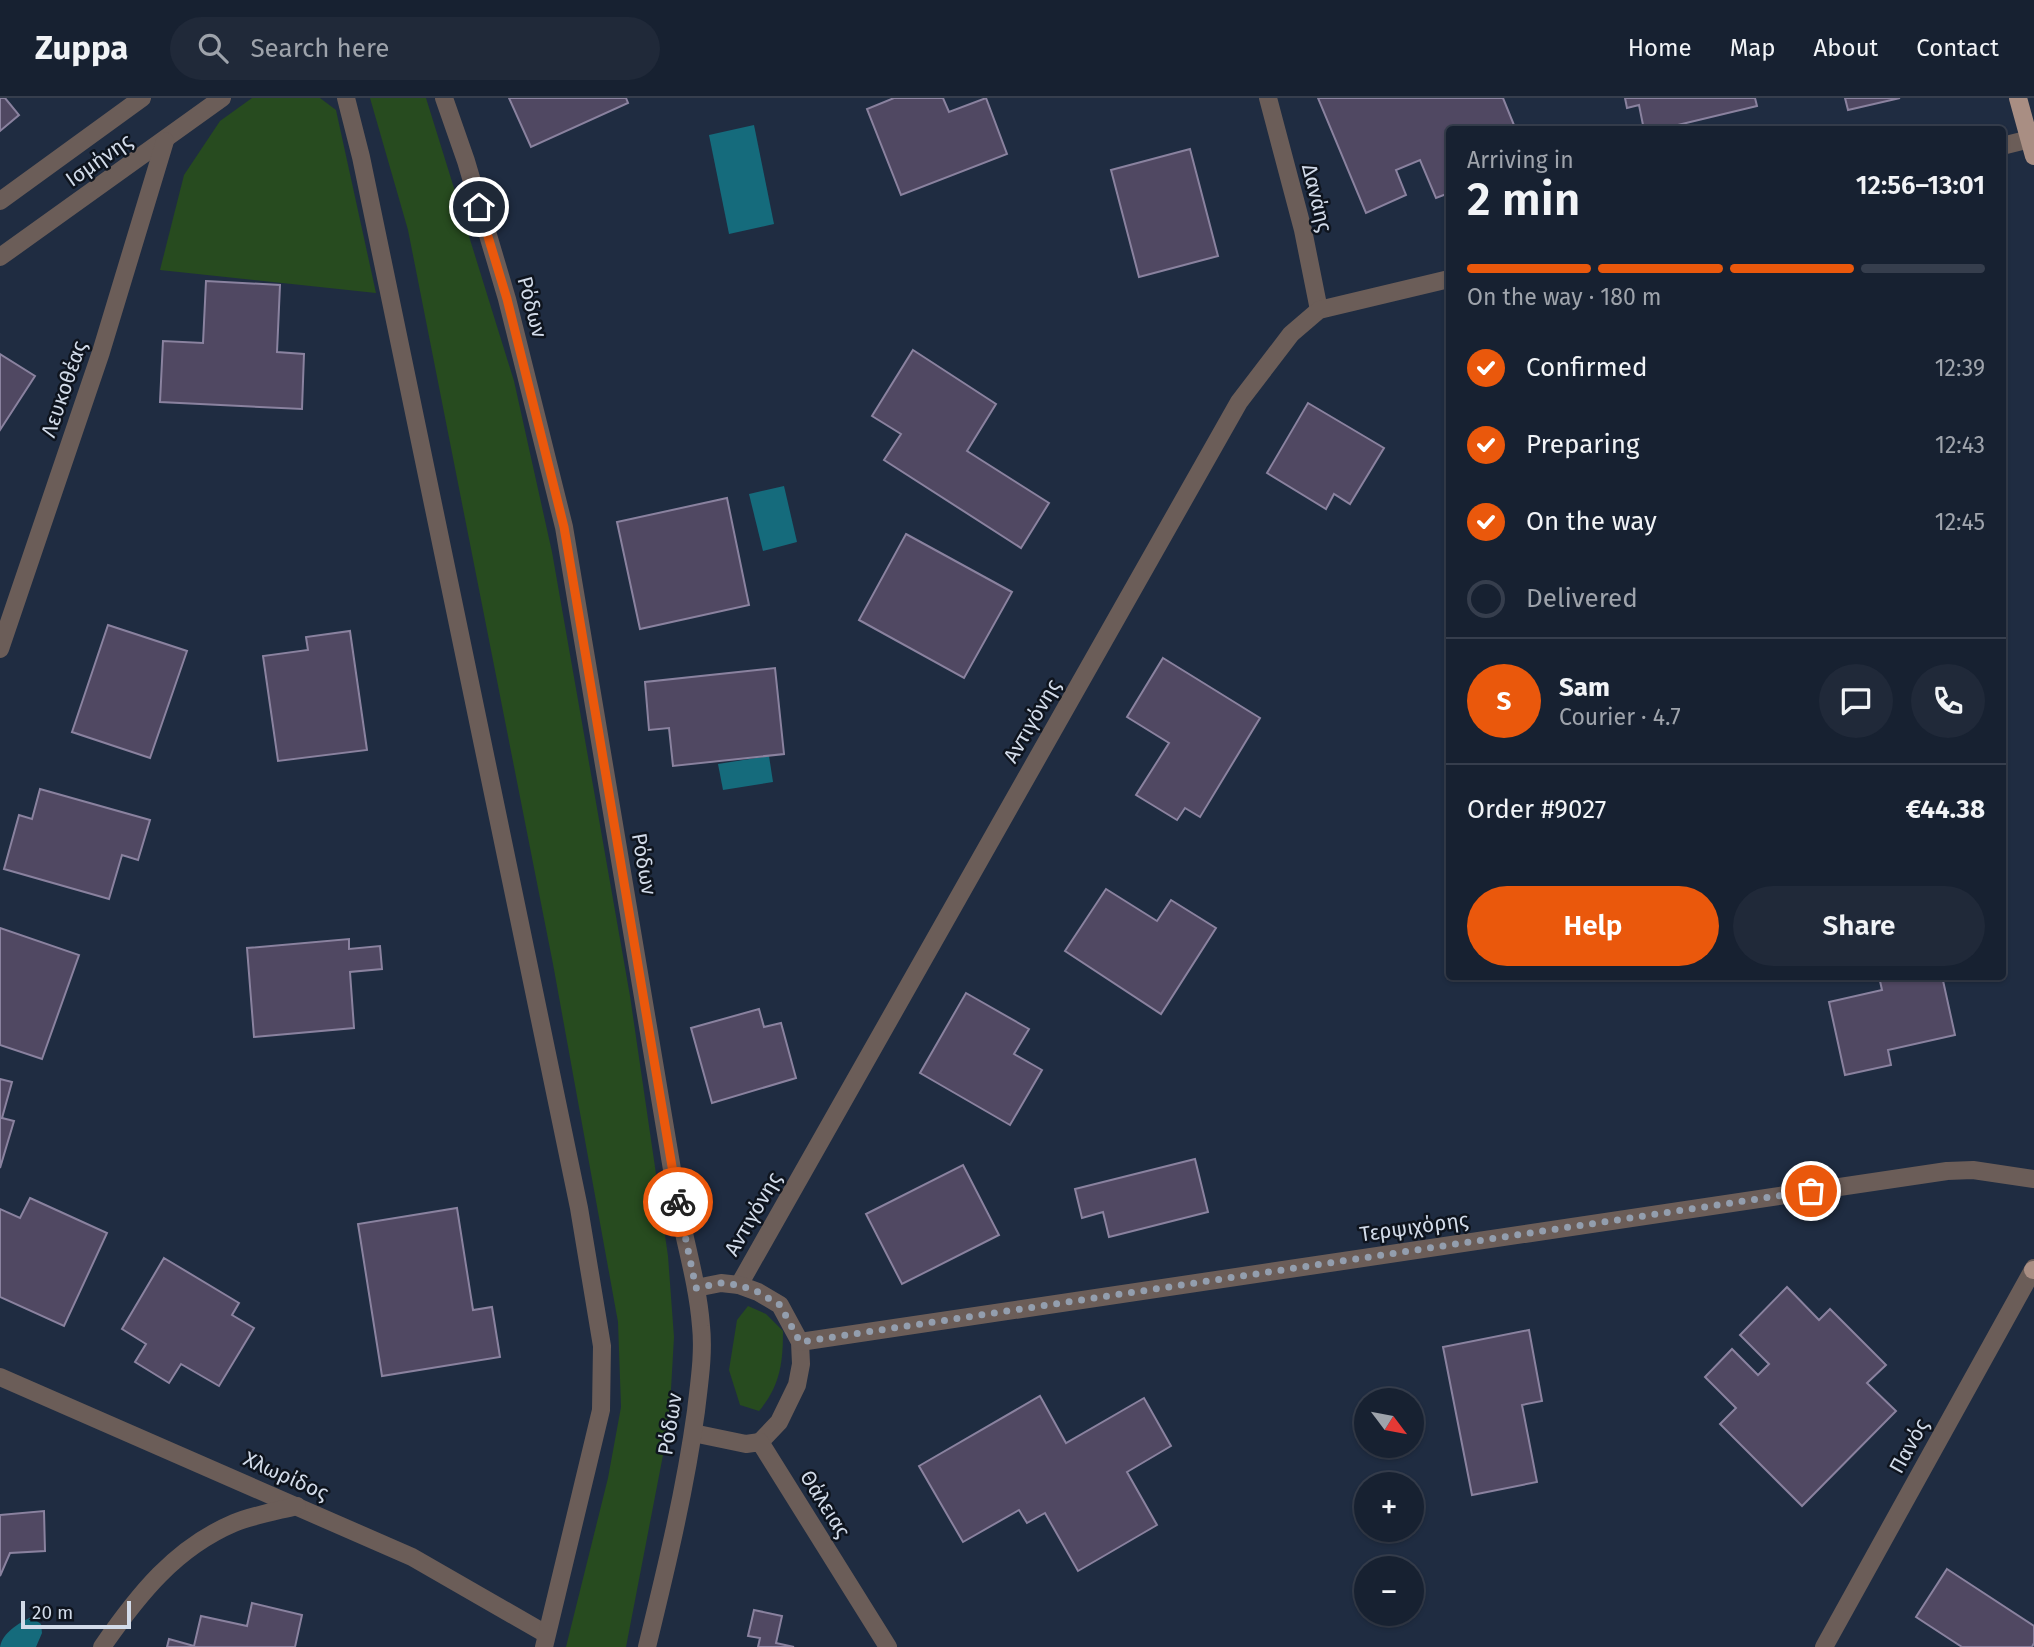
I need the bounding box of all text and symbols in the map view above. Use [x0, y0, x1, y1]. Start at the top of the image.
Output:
search box [170, 17, 660, 80]
text: Zuppa [35, 28, 128, 68]
icon: search [194, 29, 232, 67]
text: Search here [250, 33, 389, 64]
text: Home [1628, 34, 1692, 62]
text: Map [1730, 34, 1776, 62]
text: About [1814, 34, 1878, 62]
text: Contact [1916, 34, 1999, 62]
street label: Ισμήνης [61, 128, 138, 192]
text: Arriving in [1467, 146, 1574, 174]
street label: Δανάης [1296, 161, 1338, 235]
text: 12:56–13:01 [1856, 170, 1985, 201]
text: 2 min [1467, 172, 1580, 227]
pin [449, 177, 509, 237]
icon: home [460, 188, 498, 226]
street label: Ρόδων [511, 274, 553, 340]
text: On the way · 180 m [1467, 283, 1662, 311]
street label: Λευκοθέας [35, 337, 93, 441]
icon: check [1467, 349, 1505, 387]
text: Confirmed [1526, 352, 1647, 383]
text: 12:39 [1935, 354, 1985, 382]
icon: check [1467, 426, 1505, 464]
text: Preparing [1526, 429, 1639, 460]
text: 12:43 [1935, 431, 1985, 459]
icon: check [1467, 503, 1505, 541]
text: On the way [1526, 506, 1657, 537]
text: 12:45 [1935, 508, 1985, 536]
text: Delivered [1526, 583, 1638, 614]
button: chat [1819, 664, 1893, 738]
button: phone [1911, 664, 1985, 738]
text: Sam [1559, 672, 1610, 703]
street label: Αντιγόνης [998, 674, 1066, 767]
text: S [1497, 686, 1511, 717]
text: Courier · 4.7 [1559, 703, 1681, 731]
text: Order #9027 [1467, 794, 1606, 825]
text: €44.38 [1906, 794, 1985, 825]
street label: Ρόδων [626, 831, 662, 897]
button: Help [1467, 886, 1719, 966]
button: Share [1733, 886, 1985, 966]
pin [1781, 1161, 1841, 1221]
courier [643, 1167, 713, 1237]
street label: Αντιγόνης [719, 1167, 787, 1260]
icon: bag [1792, 1172, 1830, 1210]
icon: bike [659, 1183, 697, 1221]
street label: Τερψιχόρης [1358, 1206, 1470, 1247]
north arrow [1354, 1388, 1424, 1458]
map controls [1354, 1388, 1424, 1626]
street label: Ρόδων [652, 1391, 688, 1457]
street label: Πανός [1883, 1414, 1935, 1478]
street label: Χλωρίδος [239, 1446, 333, 1506]
street label: Θάλειας [794, 1465, 856, 1543]
button: + [1354, 1472, 1424, 1542]
button: − [1354, 1556, 1424, 1626]
scale bar [21, 1598, 131, 1630]
text: 20 m [32, 1601, 73, 1624]

